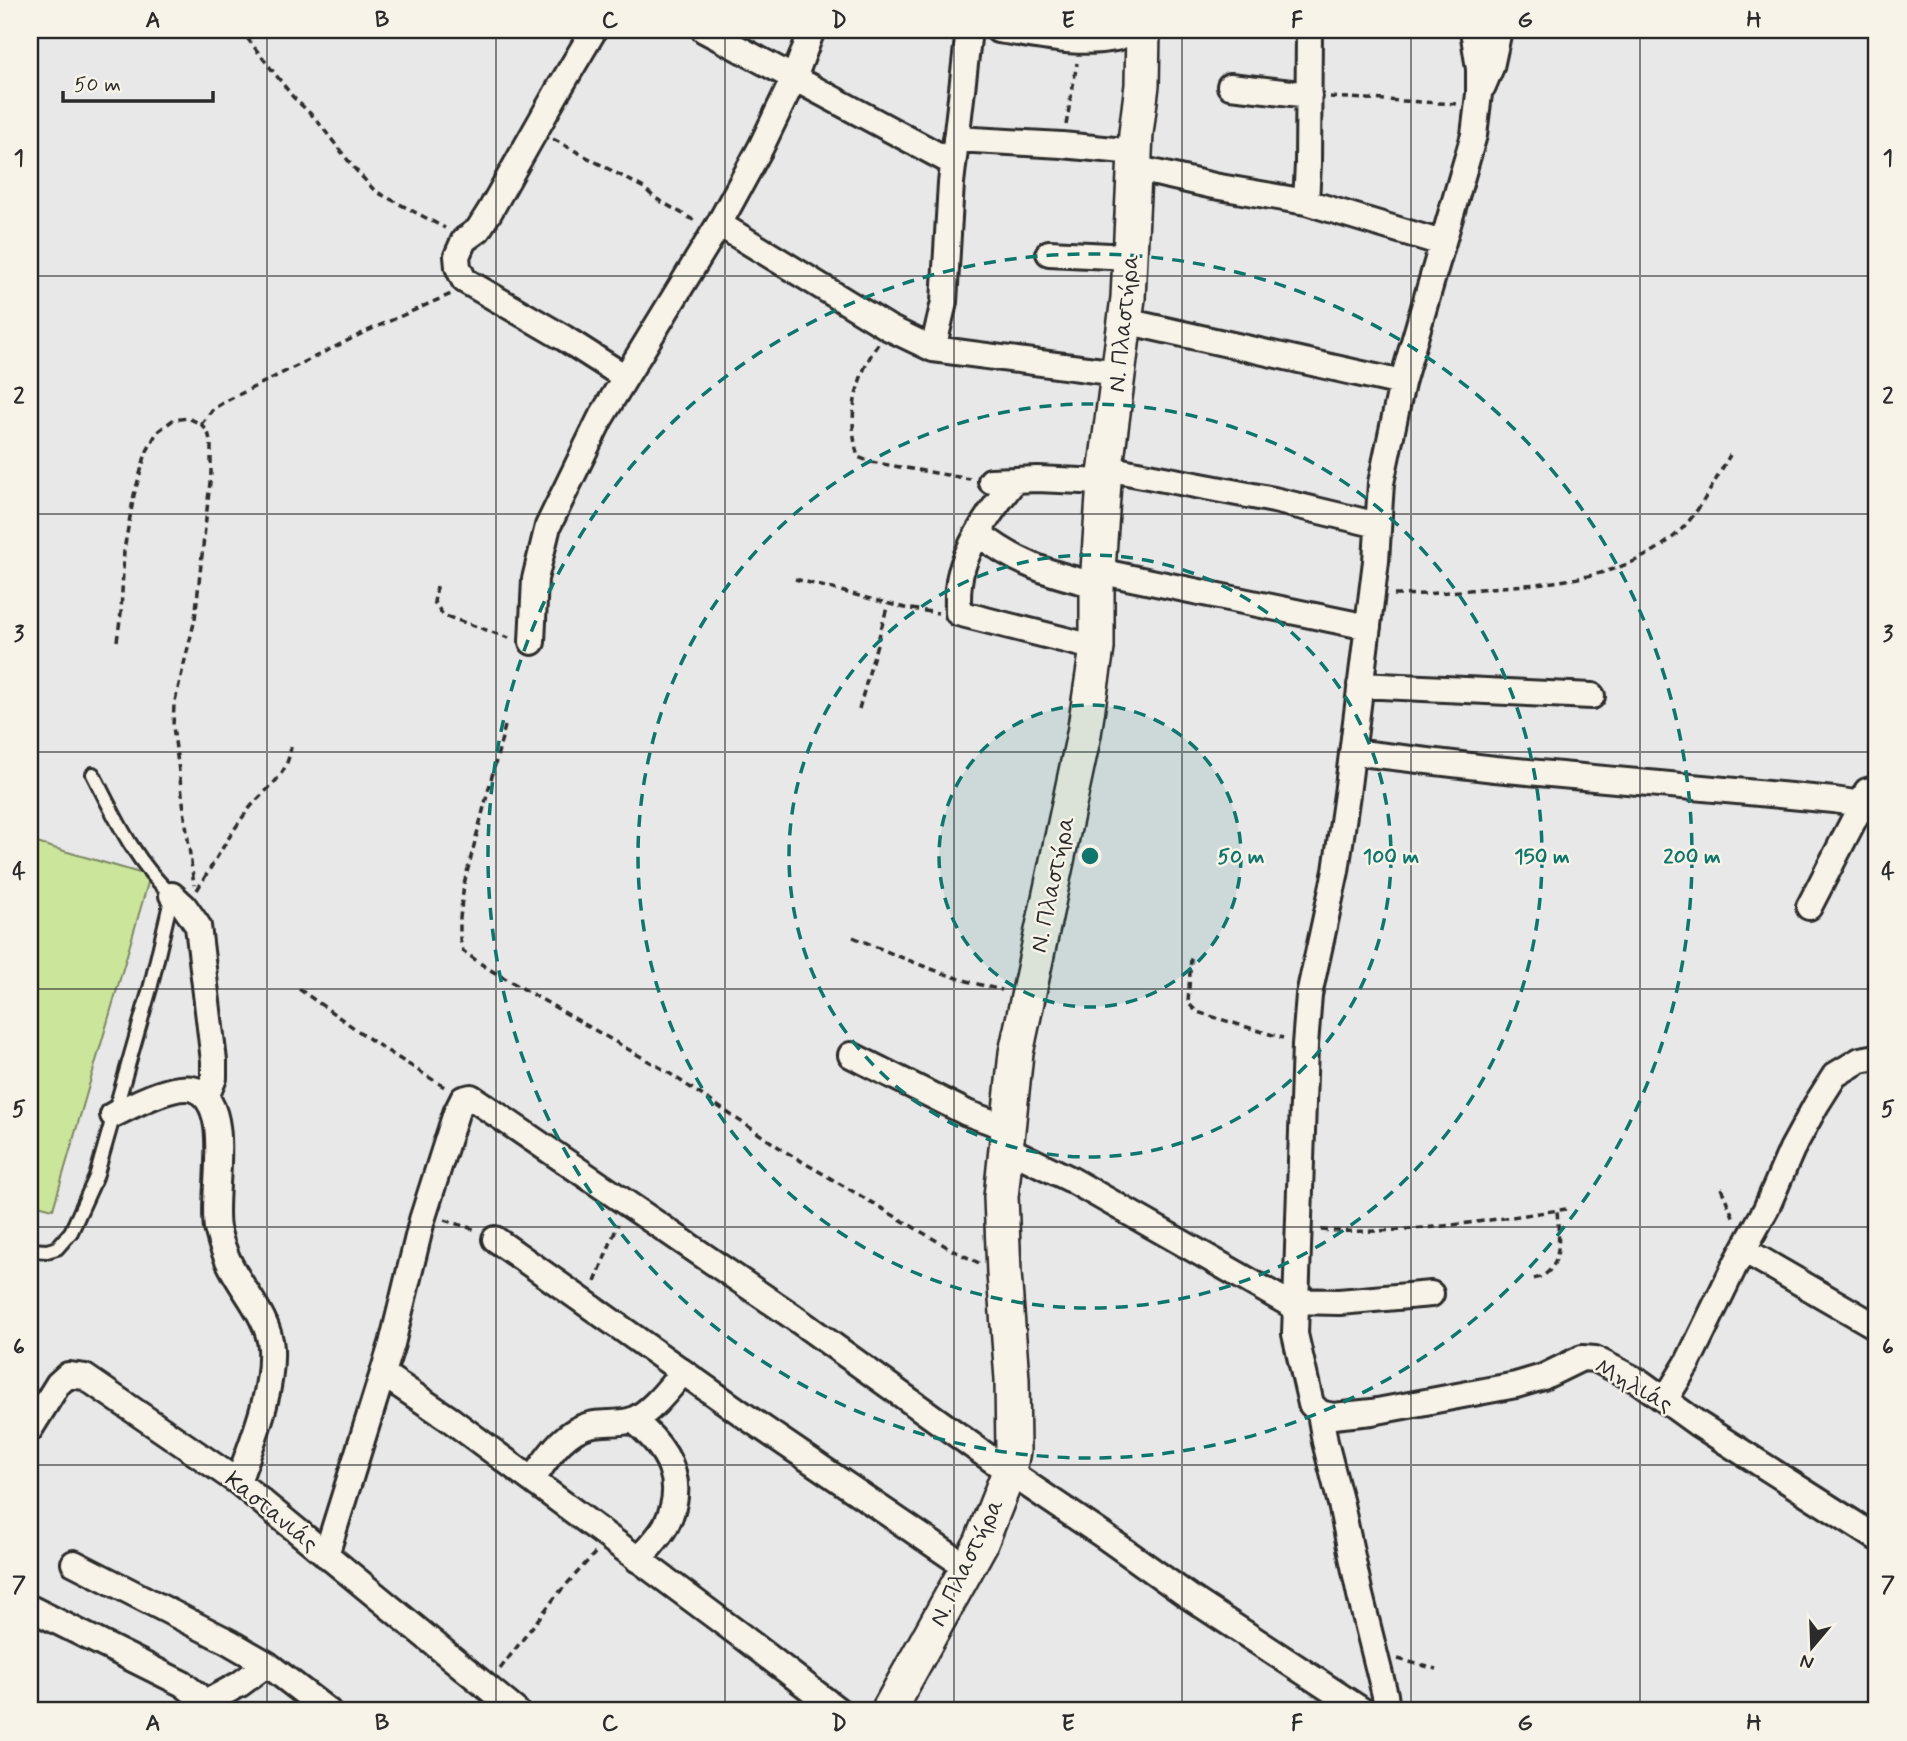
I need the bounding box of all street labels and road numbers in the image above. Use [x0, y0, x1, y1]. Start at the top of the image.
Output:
street label: Ν. Πλαστήρα [1102, 252, 1147, 394]
street label: Ν. Πλαστήρα [1024, 813, 1083, 956]
street label: Μηλιάς [1589, 1352, 1678, 1420]
street label: Καστανιάς [218, 1465, 324, 1559]
street label: Ν. Πλαστήρα [923, 1493, 1012, 1632]

